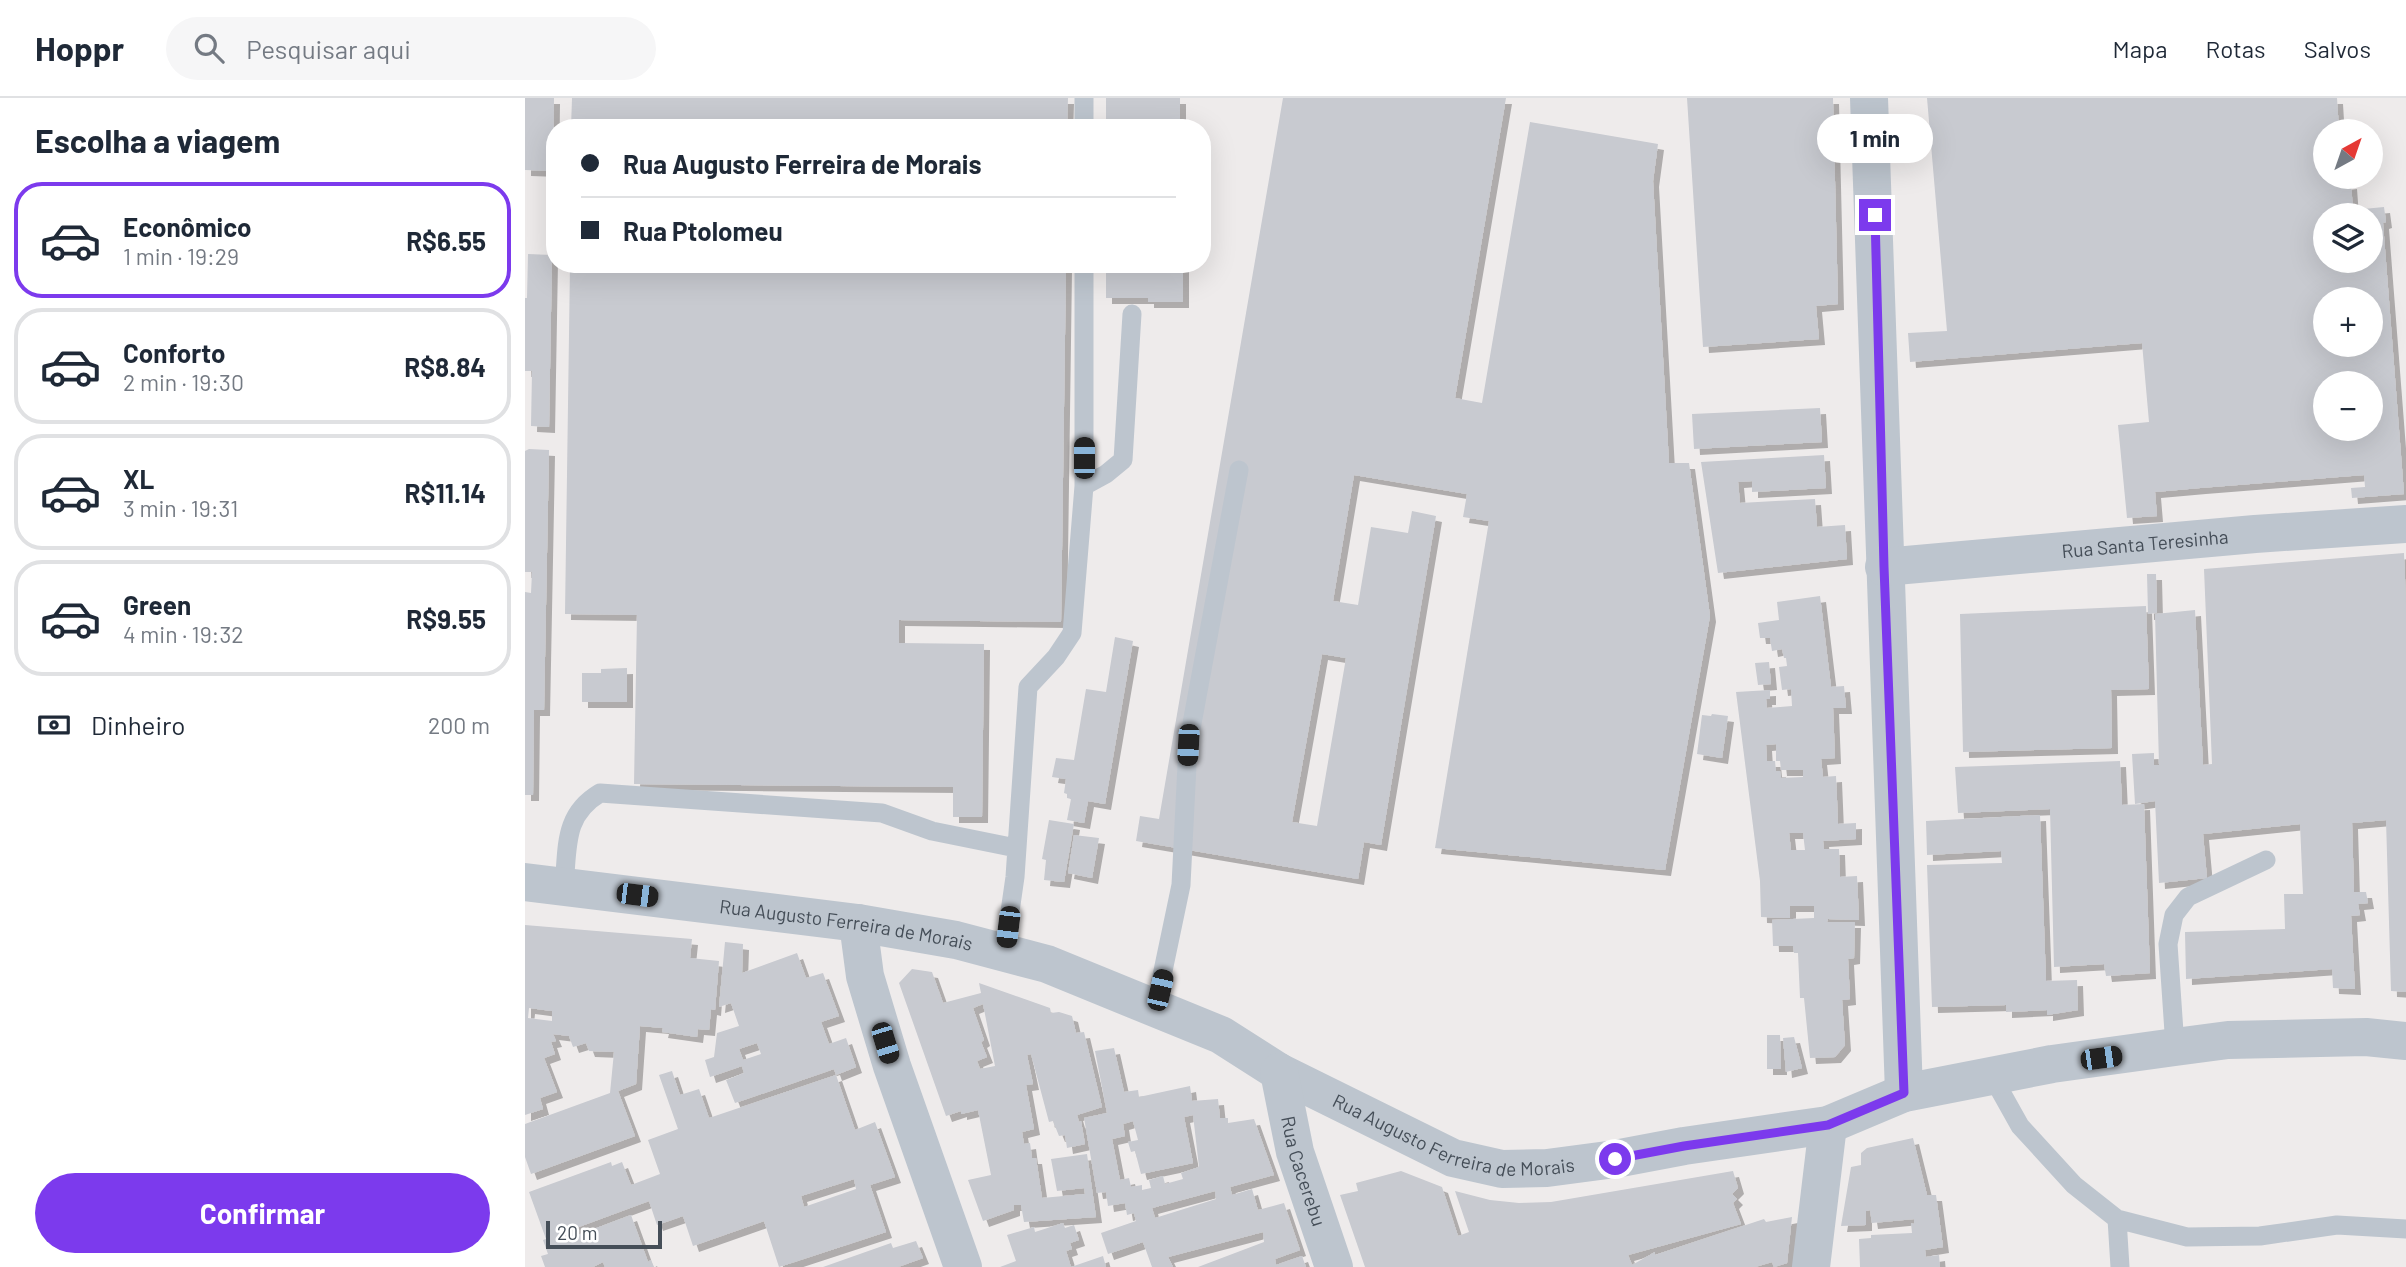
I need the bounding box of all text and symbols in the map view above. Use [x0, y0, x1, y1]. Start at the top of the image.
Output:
search box [166, 17, 656, 80]
text: Hoppr [35, 28, 124, 68]
icon: search [190, 29, 228, 67]
text: Pesquisar aqui [246, 33, 411, 64]
text: Mapa [2113, 34, 2168, 63]
text: Rotas [2206, 34, 2266, 63]
text: Salvos [2304, 34, 2371, 63]
callout: 1 min [1817, 114, 1933, 162]
north arrow [2313, 119, 2383, 189]
map controls [2313, 119, 2383, 441]
text: Escolha a viagem [35, 121, 280, 159]
text: 1 min [1850, 124, 1900, 152]
text: Rua Augusto Ferreira de Morais [623, 148, 982, 179]
route end [1859, 199, 1891, 231]
button: layers [2313, 203, 2383, 273]
icon: car [39, 209, 102, 272]
text: Econômico [123, 211, 252, 242]
text: Rua Ptolomeu [623, 215, 783, 246]
text: R$6.55 [406, 225, 486, 256]
text: 1 min · 19:29 [123, 242, 239, 270]
button: + [2313, 287, 2383, 357]
icon: car [39, 335, 102, 398]
text: Conforto [123, 337, 226, 368]
text: R$8.84 [404, 351, 486, 382]
text: 2 min · 19:30 [123, 368, 244, 396]
button: − [2313, 371, 2383, 441]
car [1074, 437, 1095, 479]
icon: car [39, 461, 102, 524]
text: XL [123, 463, 154, 494]
text: R$11.14 [405, 477, 486, 508]
text: 3 min · 19:31 [123, 494, 238, 522]
street label: Rua Santa Teresinha [2061, 524, 2229, 562]
icon: car [39, 587, 102, 650]
text: Green [123, 589, 191, 620]
text: R$9.55 [406, 603, 486, 634]
text: 4 min · 19:32 [123, 620, 244, 648]
icon: cash [35, 706, 73, 744]
text: Dinheiro [91, 709, 186, 740]
text: 200 m [428, 711, 490, 739]
car [1177, 723, 1200, 767]
car [615, 882, 660, 908]
street label: Rua Augusto Ferreira de Morais [718, 894, 975, 955]
car [996, 905, 1021, 949]
car [1146, 967, 1175, 1013]
car [869, 1020, 902, 1066]
car [2079, 1045, 2124, 1071]
street label: Rua Augusto Ferreira de Morais [1329, 1088, 1576, 1181]
street label: Rua Cacerebu [1277, 1114, 1331, 1229]
route start [1599, 1143, 1631, 1175]
button: Confirmar [35, 1173, 490, 1253]
scale bar [546, 1218, 661, 1250]
text: 20 m [557, 1221, 597, 1244]

